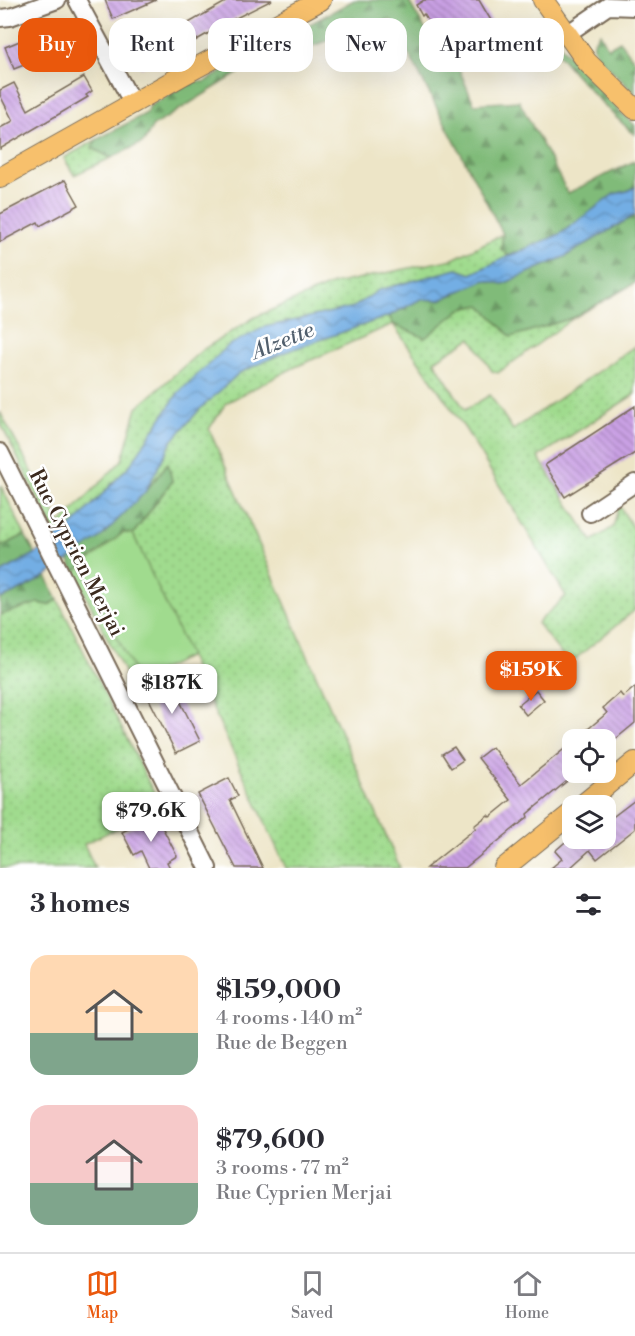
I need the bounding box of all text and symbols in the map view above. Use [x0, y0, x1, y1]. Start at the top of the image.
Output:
chip: Buy [18, 18, 97, 72]
chip: Rent [109, 18, 196, 72]
chip: Filters [208, 18, 313, 72]
chip: New [325, 18, 407, 72]
chip: Apartment [419, 18, 564, 72]
water label: Alzette [246, 316, 318, 366]
street label: Rue Cyprien Merjai [22, 465, 130, 641]
pin: $159K [489, 651, 573, 702]
text: $159K [500, 658, 562, 683]
pin: $187K [130, 664, 214, 715]
text: $187K [141, 671, 203, 696]
map controls [562, 729, 616, 849]
button: locate [562, 729, 616, 783]
pin: $79.6K [102, 792, 200, 843]
button: layers [562, 795, 616, 849]
text: $79.6K [116, 799, 186, 824]
text: 3 homes [30, 888, 130, 920]
icon: filters [572, 888, 605, 921]
text: $159,000 [216, 974, 341, 1006]
icon: home [78, 979, 150, 1051]
text: 4 rooms · 140 m² [216, 1006, 362, 1031]
text: Rue de Beggen [216, 1031, 348, 1056]
text: $79,600 [216, 1124, 325, 1156]
icon: home [78, 1129, 150, 1201]
text: 3 rooms · 77 m² [216, 1156, 349, 1181]
text: Rue Cyprien Merjai [216, 1181, 392, 1206]
tab: Map [86, 1267, 119, 1323]
tab: Saved [291, 1267, 333, 1323]
tab: Home [505, 1267, 549, 1323]

